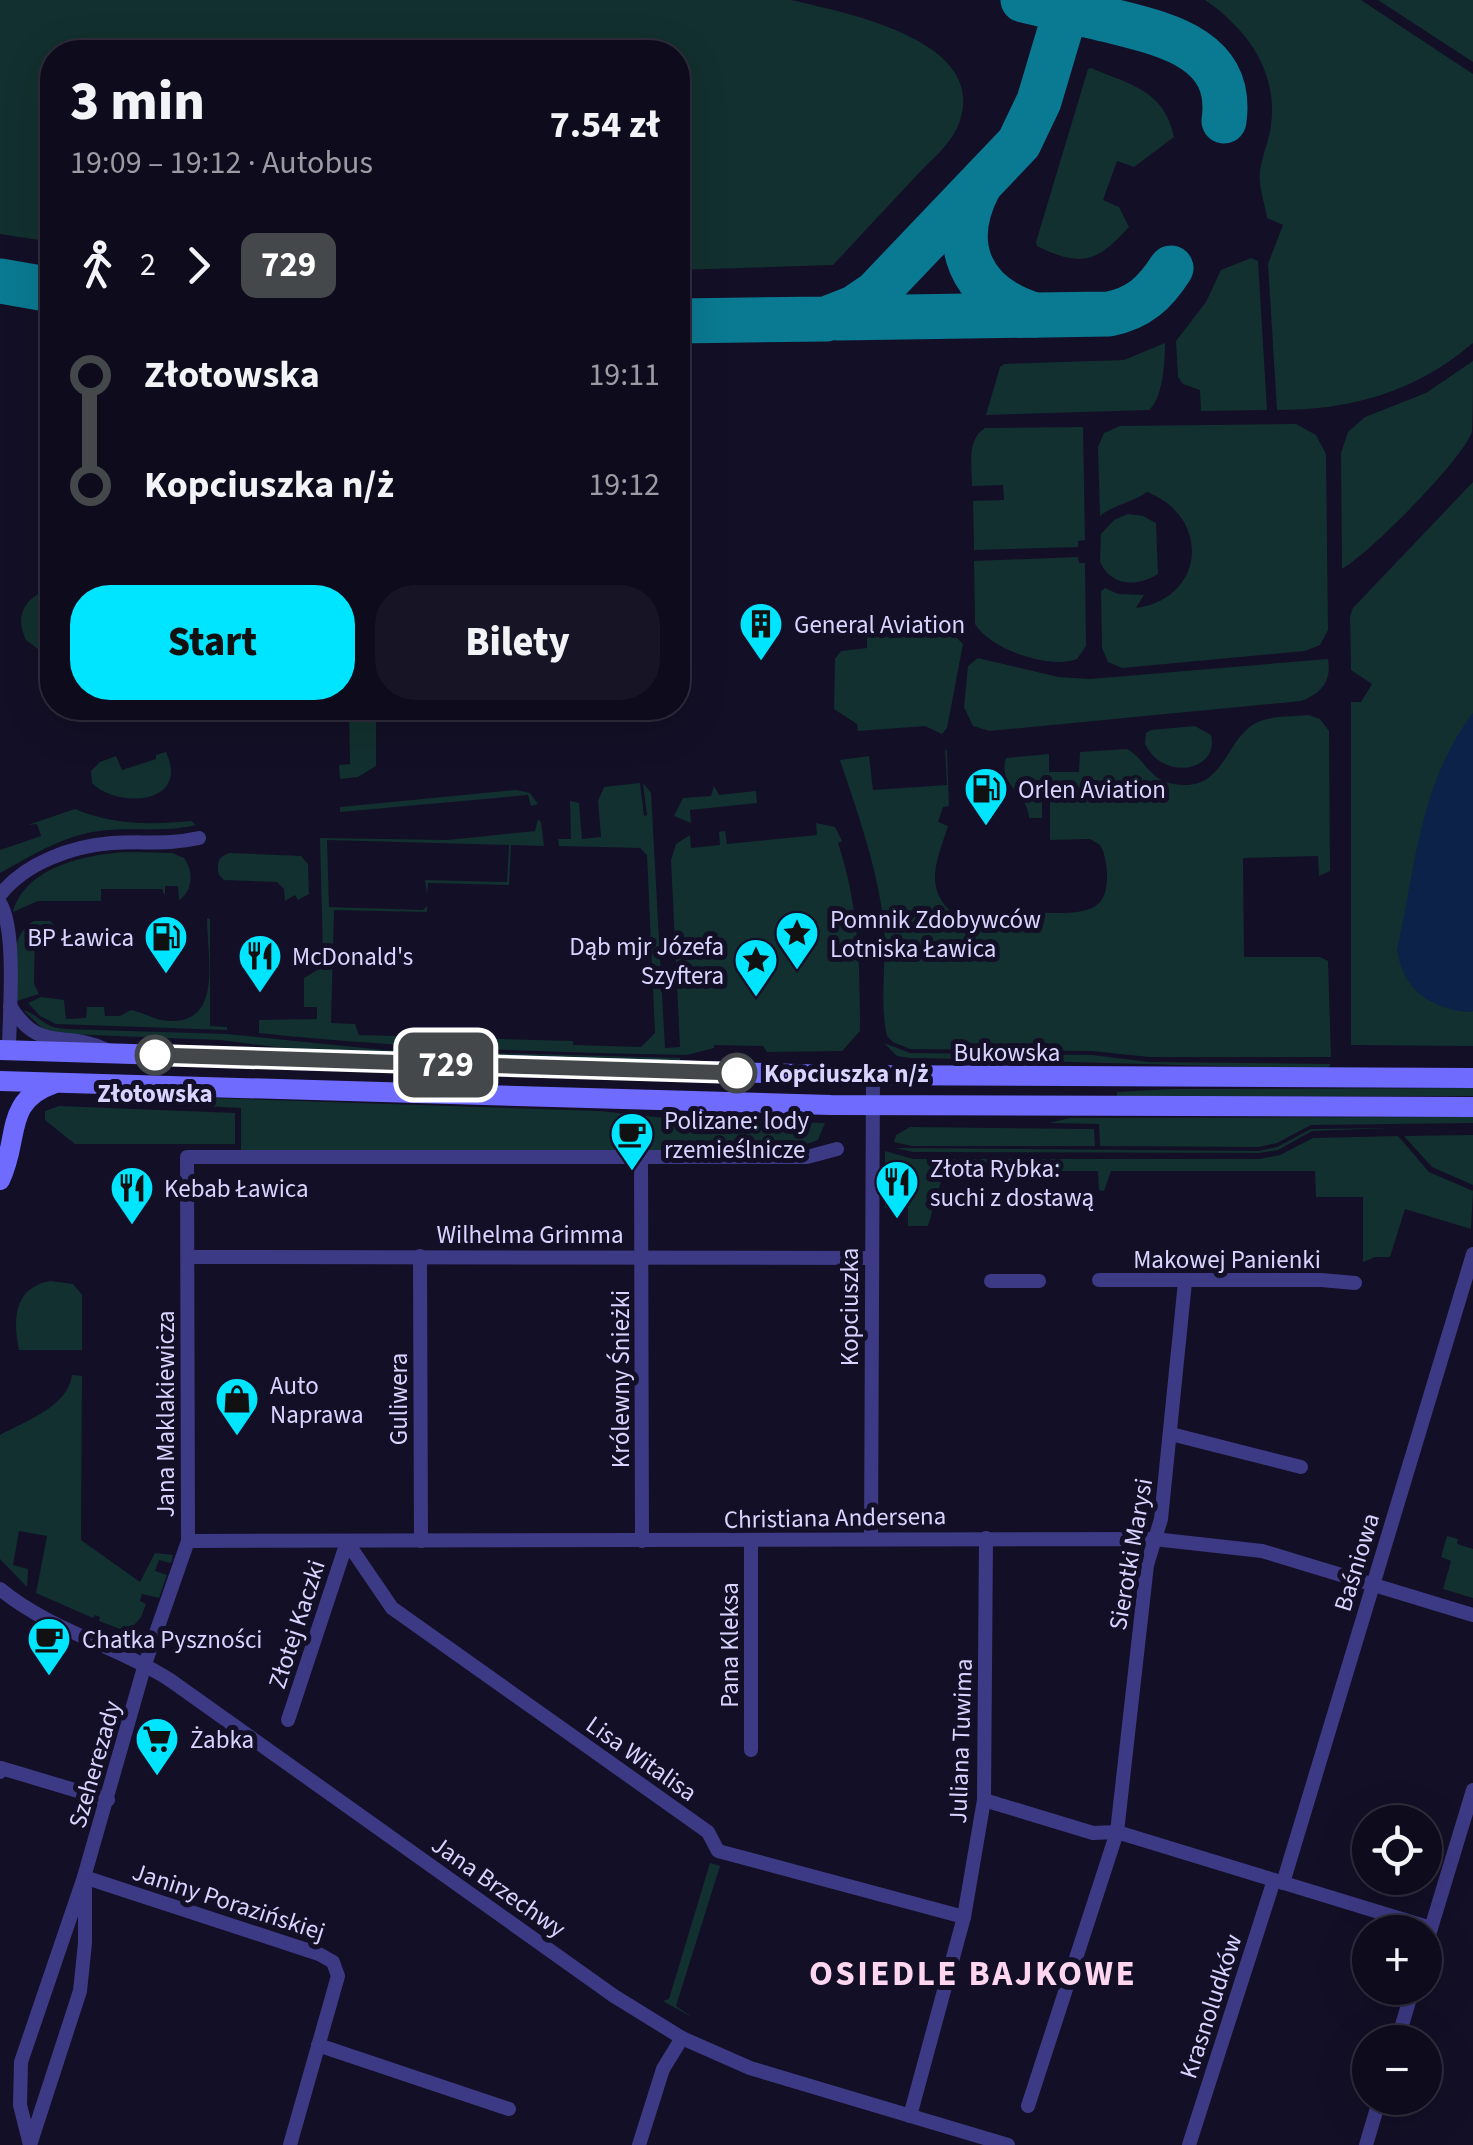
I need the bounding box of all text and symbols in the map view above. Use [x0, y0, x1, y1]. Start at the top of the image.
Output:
text: 3 min [70, 63, 205, 141]
text: 7.54 zł [550, 98, 660, 152]
text: 19:09 – 19:12 · Autobus [70, 140, 373, 186]
icon: walk [70, 238, 125, 293]
icon: forward [171, 238, 226, 293]
text: 729 [261, 240, 316, 290]
text: 2 [140, 242, 156, 288]
text: Złotowska [144, 348, 320, 402]
text: 19:11 [588, 352, 660, 398]
text: Kopciuszka n/ż [144, 458, 394, 512]
text: 19:12 [588, 462, 660, 508]
button: Start [70, 585, 355, 700]
button: Bilety [375, 585, 660, 700]
building icon: General Aviation [738, 601, 784, 662]
place label: General Aviation [794, 607, 965, 643]
fuel station icon: Orlen Aviation [963, 766, 1009, 827]
place label: Orlen Aviation [1018, 772, 1166, 808]
place label: Pomnik Zdobywców Lotniska Ławica [830, 902, 1041, 967]
place icon: Pomnik Zdobywców Lotniska Ławica [774, 910, 820, 971]
fuel station icon: BP Ławica [143, 914, 189, 975]
place label: BP Ławica [27, 920, 134, 956]
place label: Dąb mjr Józefa Szyftera [569, 929, 724, 994]
restaurant icon: McDonald's [237, 933, 283, 994]
place icon: Dąb mjr Józefa Szyftera [733, 937, 779, 998]
place label: McDonald's [292, 939, 413, 975]
line badge: 729 [388, 1032, 504, 1098]
street label: Bukowska [954, 1035, 1060, 1071]
marker: Złotowska [136, 1036, 174, 1074]
text: 729 [418, 1040, 474, 1090]
marker: Kopciuszka n/ż [718, 1054, 756, 1092]
place label: Kopciuszka n/ż [764, 1056, 928, 1092]
place label: Złotowska [97, 1076, 213, 1112]
place label: Polizane: lody rzemieślnicze [664, 1103, 809, 1168]
cafe icon: Polizane: lody rzemieślnicze [609, 1111, 655, 1172]
place label: Złota Rybka: suchi z dostawą [930, 1151, 1094, 1216]
restaurant icon: Złota Rybka: suchi z dostawą [874, 1159, 920, 1220]
restaurant icon: Kebab Ławica [109, 1165, 155, 1226]
place label: Kebab Ławica [164, 1171, 309, 1207]
street label: Wilhelma Grimma [436, 1217, 624, 1253]
street label: Makowej Panienki [1133, 1242, 1321, 1278]
street label: Kopciuszka [832, 1248, 868, 1366]
street label: Królewny Śnieżki [603, 1290, 639, 1468]
street label: Jana Maklakiewicza [148, 1310, 184, 1518]
street label: Guliwera [381, 1353, 417, 1445]
place label: Auto Naprawa [270, 1368, 364, 1433]
shop icon: Auto Naprawa [214, 1376, 260, 1437]
street label: Sierotki Marysi [1100, 1475, 1162, 1633]
street label: Christiana Andersena [724, 1498, 947, 1538]
street label: Baśniowa [1325, 1509, 1389, 1616]
street label: Złotej Kaczki [259, 1555, 335, 1693]
street label: Pana Kleksa [712, 1582, 748, 1708]
cafe icon: Chatka Pyszności [26, 1616, 72, 1677]
place label: Chatka Pyszności [82, 1622, 262, 1658]
street label: Juliana Tuwima [940, 1658, 982, 1824]
street label: Szeherezady [60, 1696, 130, 1832]
street label: Lisa Witalisa [579, 1707, 704, 1810]
supermarket icon: Żabka [134, 1716, 180, 1777]
place label: Żabka [190, 1722, 254, 1758]
map controls [1352, 1805, 1442, 2115]
button: locate [1352, 1805, 1442, 1895]
street label: Jana Brzechwy [424, 1827, 573, 1947]
street label: Janiny Porazińskiej [128, 1854, 330, 1950]
button: + [1352, 1915, 1442, 2005]
street label: Krasnoludków [1171, 1929, 1251, 2083]
district label: OSIEDLE BAJKOWE [809, 1949, 1137, 1999]
button: − [1352, 2025, 1442, 2115]

